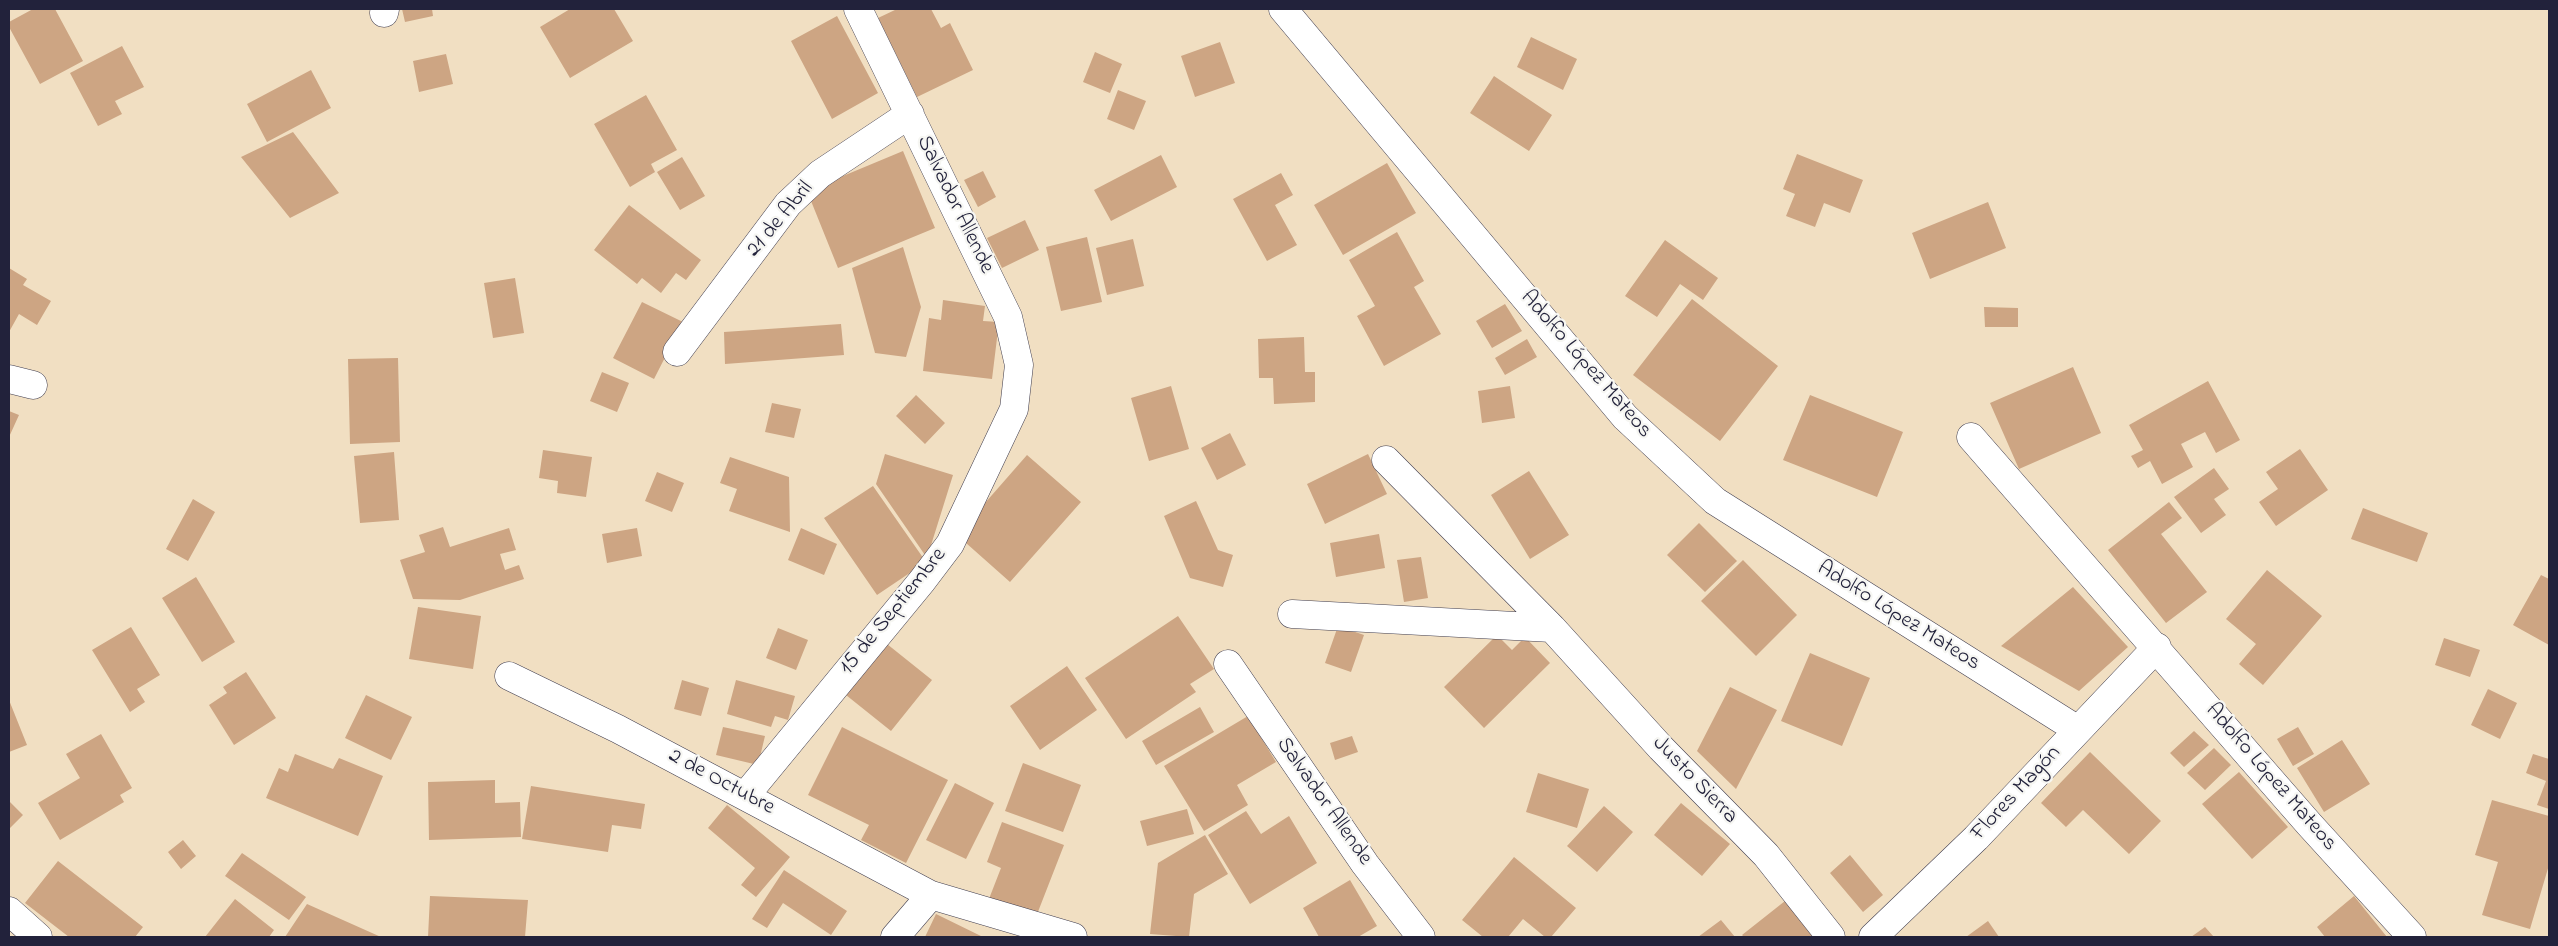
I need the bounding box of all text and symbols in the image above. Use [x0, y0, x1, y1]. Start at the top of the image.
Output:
street label: Salvador Allende [909, 132, 999, 278]
street label: 21 de Abril [742, 177, 820, 263]
street label: Adolfo López Mateos [1514, 286, 1656, 444]
street label: 15 de Septiembre [835, 543, 953, 681]
street label: Adolfo López Mateos [1812, 556, 1984, 678]
street label: Adolfo López Mateos [2199, 699, 2341, 857]
street label: Justo Sierra [1646, 731, 1742, 831]
street label: Salvador Allende [1269, 733, 1377, 871]
street label: Flores Magón [1966, 741, 2068, 847]
street label: 2 de Octubre [663, 744, 779, 822]

